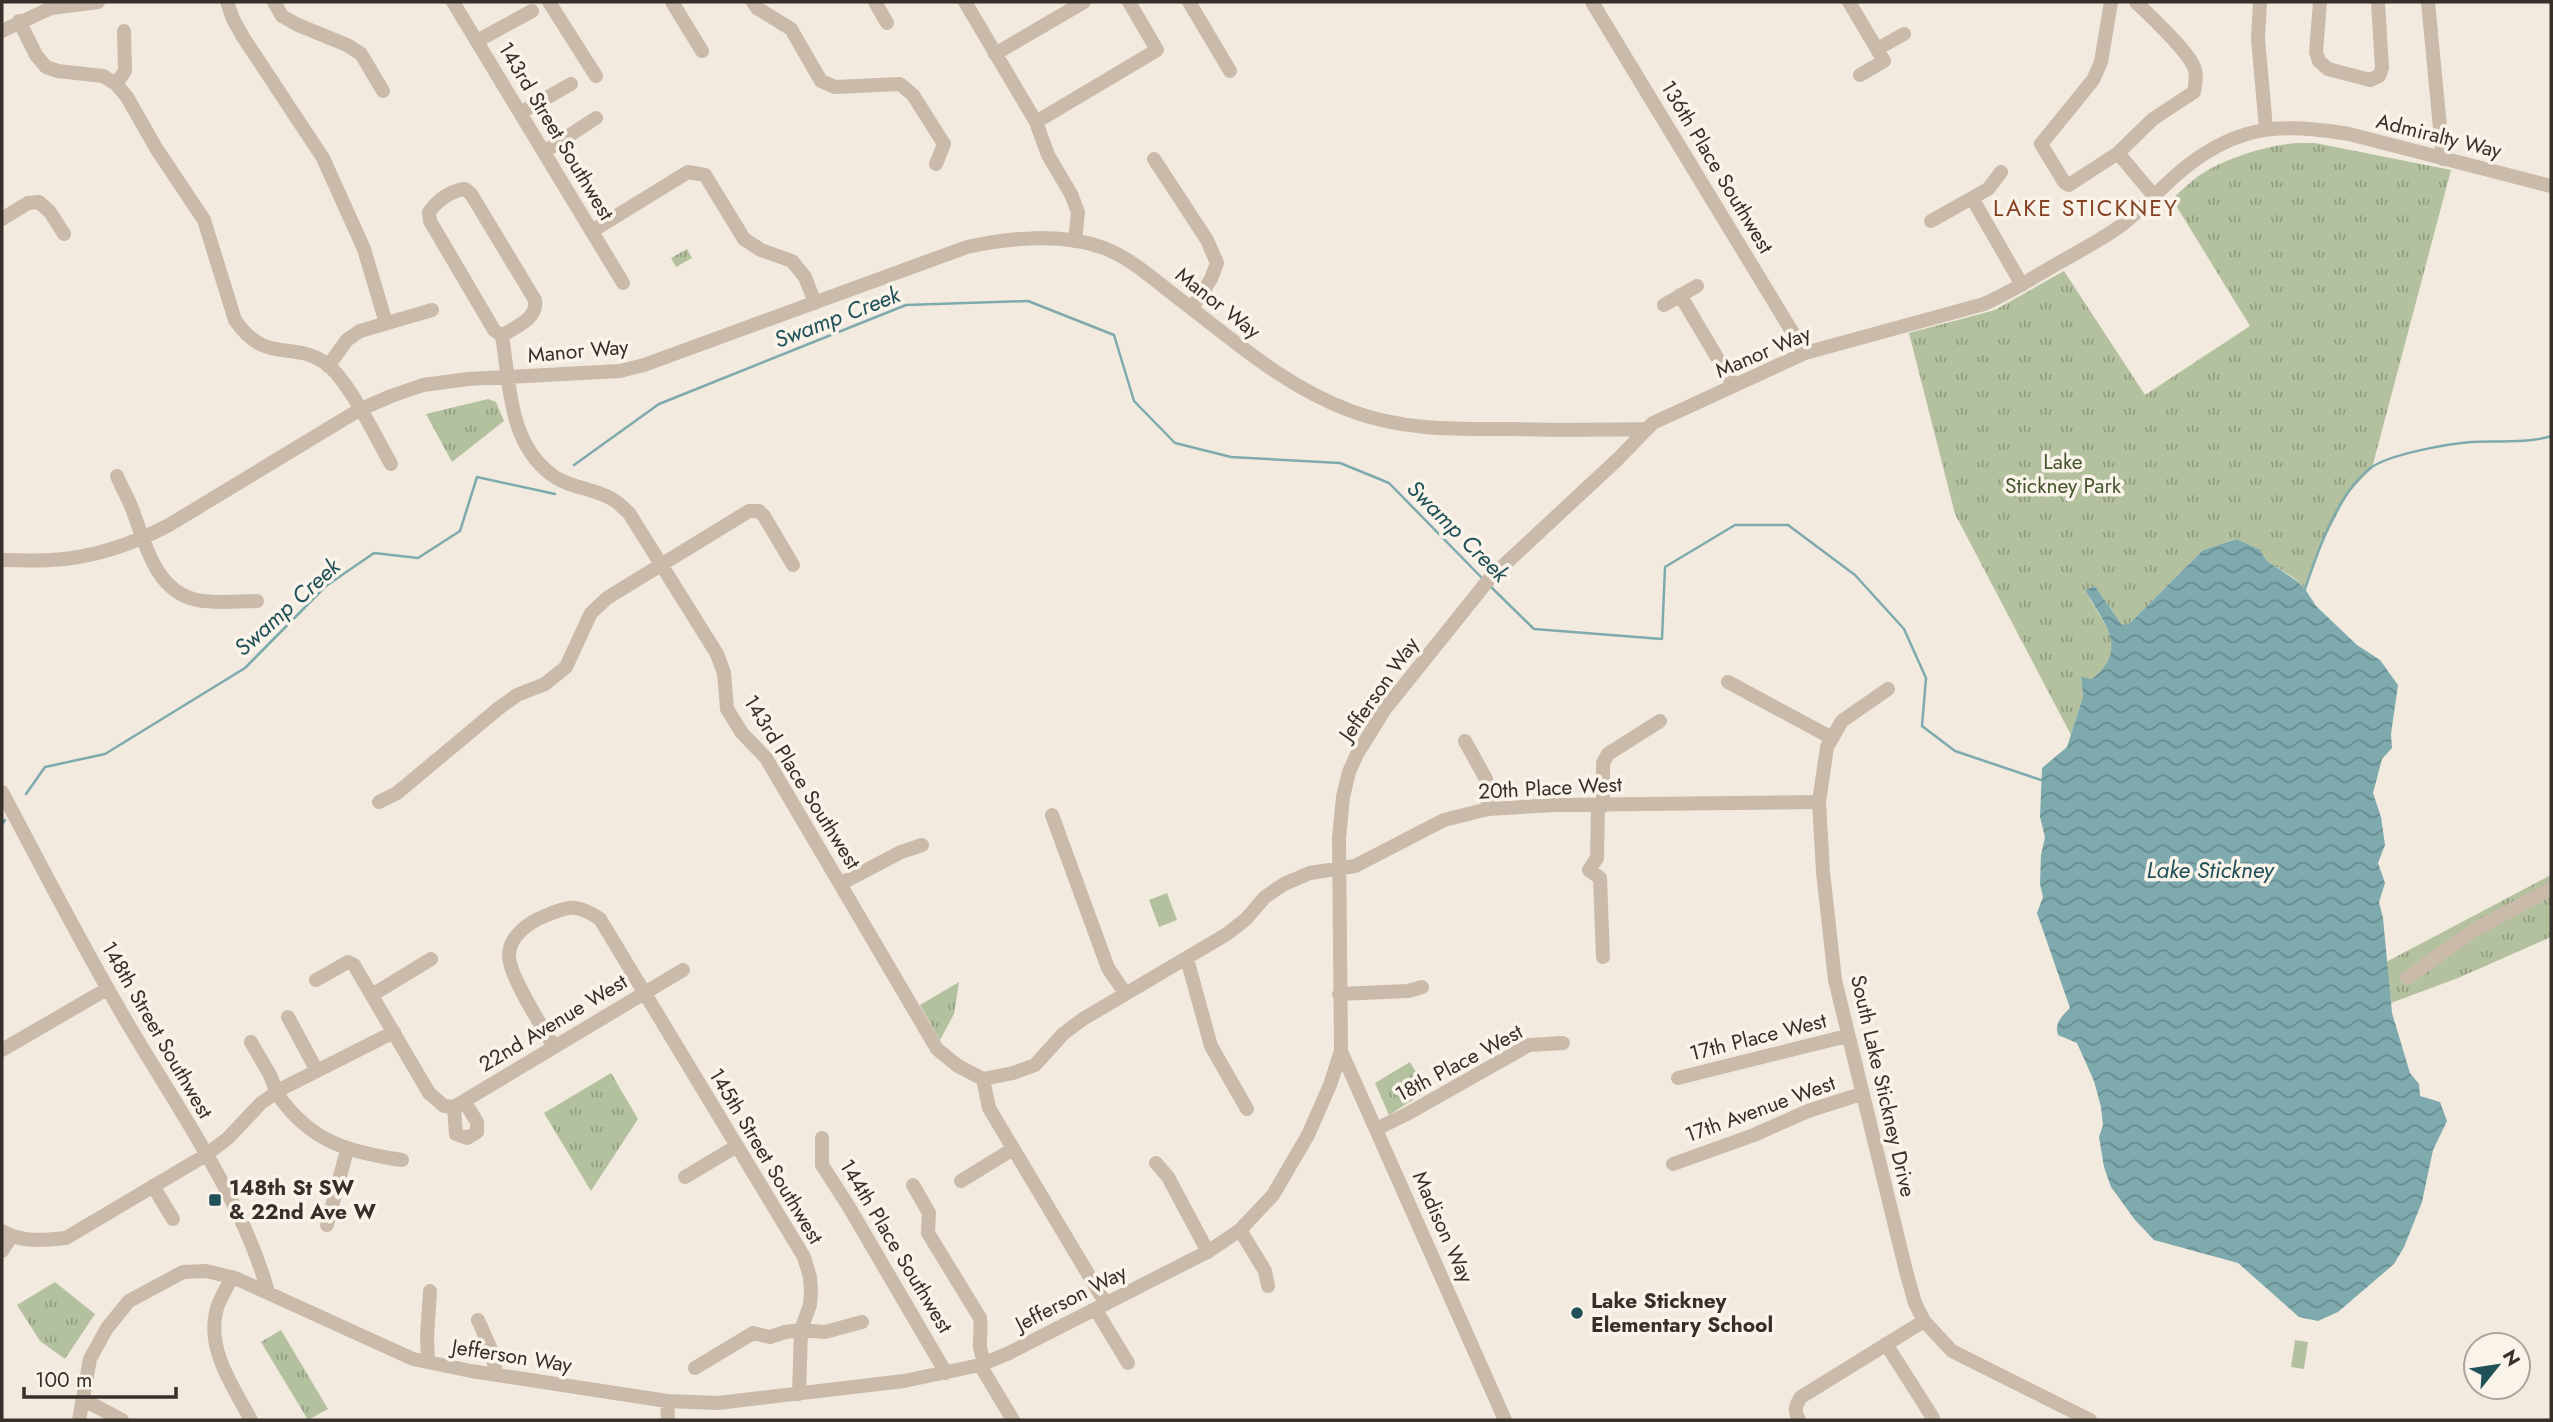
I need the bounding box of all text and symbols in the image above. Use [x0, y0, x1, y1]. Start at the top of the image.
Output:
street label: 143rd Street Southwest [491, 36, 621, 226]
street label: 136th Place Southwest [1653, 75, 1781, 259]
street label: Admiralty Way [2373, 106, 2506, 166]
district label: LAKE STICKNEY [1993, 191, 2179, 225]
street label: Manor Way [1169, 260, 1268, 346]
water label: Swamp Creek [769, 277, 906, 357]
street label: Manor Way [1711, 318, 1816, 386]
street label: Manor Way [526, 332, 630, 370]
park label: Lake Stickney Park [2005, 447, 2122, 501]
water label: Swamp Creek [1399, 472, 1518, 591]
water label: Swamp Creek [226, 549, 349, 664]
street label: Jefferson Way [1330, 630, 1426, 750]
street label: 143rd Place Southwest [736, 689, 868, 875]
street label: 20th Place West [1477, 769, 1623, 807]
water label: Lake Stickney [2146, 853, 2276, 887]
street label: 148th Street Southwest [94, 936, 220, 1124]
street label: 22nd Avenue West [473, 967, 633, 1079]
street label: South Lake Stickney Drive [1843, 972, 1923, 1200]
street label: 17th Place West [1687, 1006, 1829, 1068]
street label: 18th Place West [1390, 1017, 1528, 1109]
street label: 145th Street Southwest [701, 1062, 831, 1250]
street label: 17th Avenue West [1681, 1068, 1839, 1150]
street label: 144th Place Southwest [832, 1153, 960, 1339]
street label: Madison Way [1405, 1166, 1481, 1288]
place label: 148th St SW & 22nd Ave W [229, 1173, 376, 1227]
marker: 148th St SW & 22nd Ave W [207, 1192, 223, 1208]
street label: Jefferson Way [1008, 1257, 1132, 1340]
place label: Lake Stickney Elementary School [1591, 1286, 1773, 1340]
marker: Lake Stickney Elementary School [1569, 1305, 1585, 1321]
street label: Jefferson Way [447, 1331, 575, 1380]
north arrow [2462, 1331, 2532, 1401]
text: N [2496, 1344, 2527, 1371]
scale bar [24, 1356, 177, 1400]
text: 100 m [35, 1365, 92, 1395]

